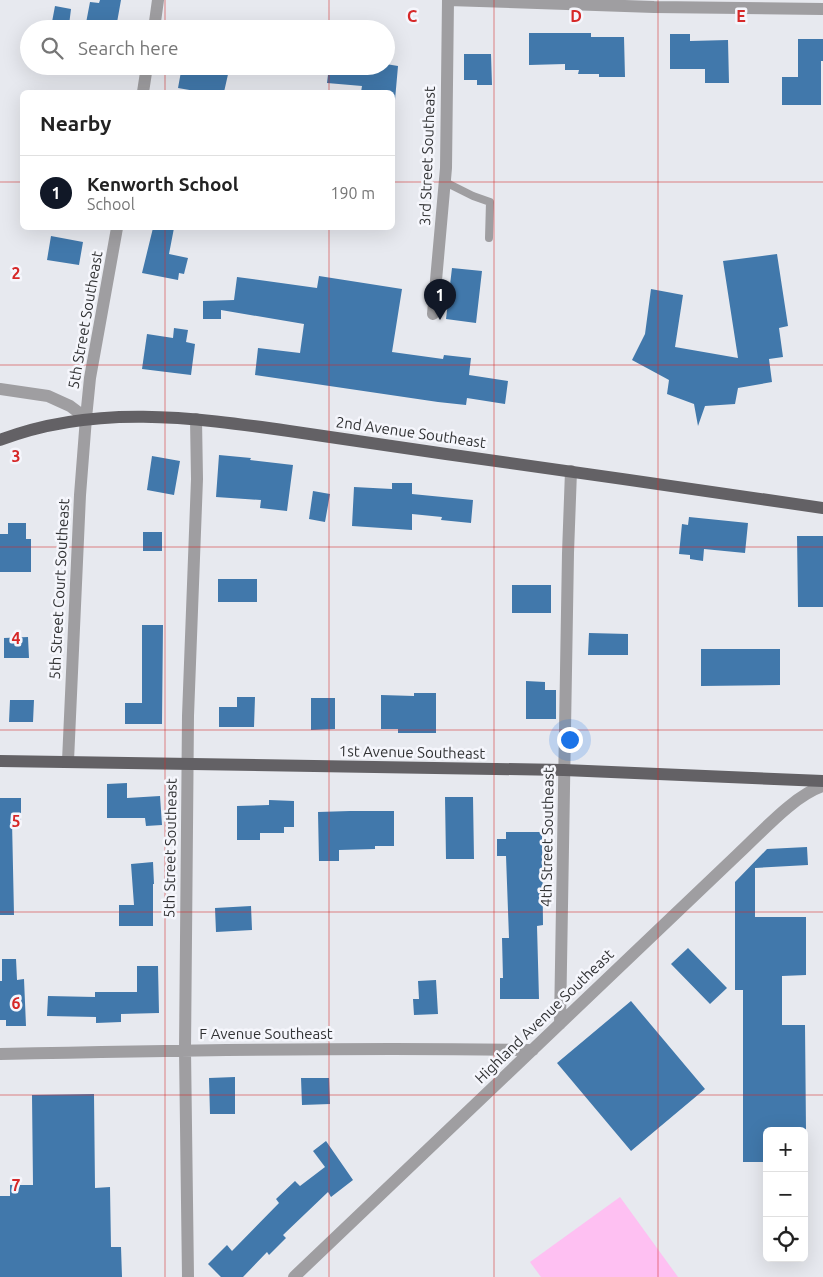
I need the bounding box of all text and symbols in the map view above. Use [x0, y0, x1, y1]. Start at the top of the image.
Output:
text: C [407, 7, 417, 25]
text: D [570, 7, 582, 25]
text: E [736, 7, 746, 25]
search box [20, 20, 395, 75]
icon: search [38, 34, 66, 62]
text: Search here [78, 37, 178, 59]
street label: 3rd Street Southeast [416, 86, 438, 226]
text: Nearby [40, 111, 111, 135]
text: Kenworth School [87, 173, 239, 195]
text: 1 [51, 184, 61, 202]
text: 190 m [330, 184, 375, 202]
text: School [87, 195, 135, 213]
street label: 5th Street Southeast [64, 250, 106, 390]
text: 2 [11, 264, 21, 282]
pin: 1 [424, 279, 456, 320]
street label: 2nd Avenue Southeast [335, 413, 487, 451]
text: 3 [11, 447, 21, 465]
street label: 5th Street Court Southeast [46, 498, 72, 680]
text: 4 [11, 629, 21, 647]
your location [557, 727, 583, 753]
street label: 1st Avenue Southeast [339, 742, 485, 762]
street label: 4th Street Southeast [537, 767, 557, 907]
street label: 5th Street Southeast [160, 778, 180, 918]
text: 5 [11, 812, 21, 830]
street label: Highland Avenue Southeast [471, 945, 617, 1087]
text: 6 [11, 994, 21, 1012]
street label: F Avenue Southeast [199, 1025, 333, 1042]
map controls [763, 1127, 808, 1262]
button: + [763, 1127, 808, 1172]
button: − [763, 1172, 808, 1217]
text: 7 [11, 1176, 21, 1194]
button: locate [763, 1217, 808, 1262]

